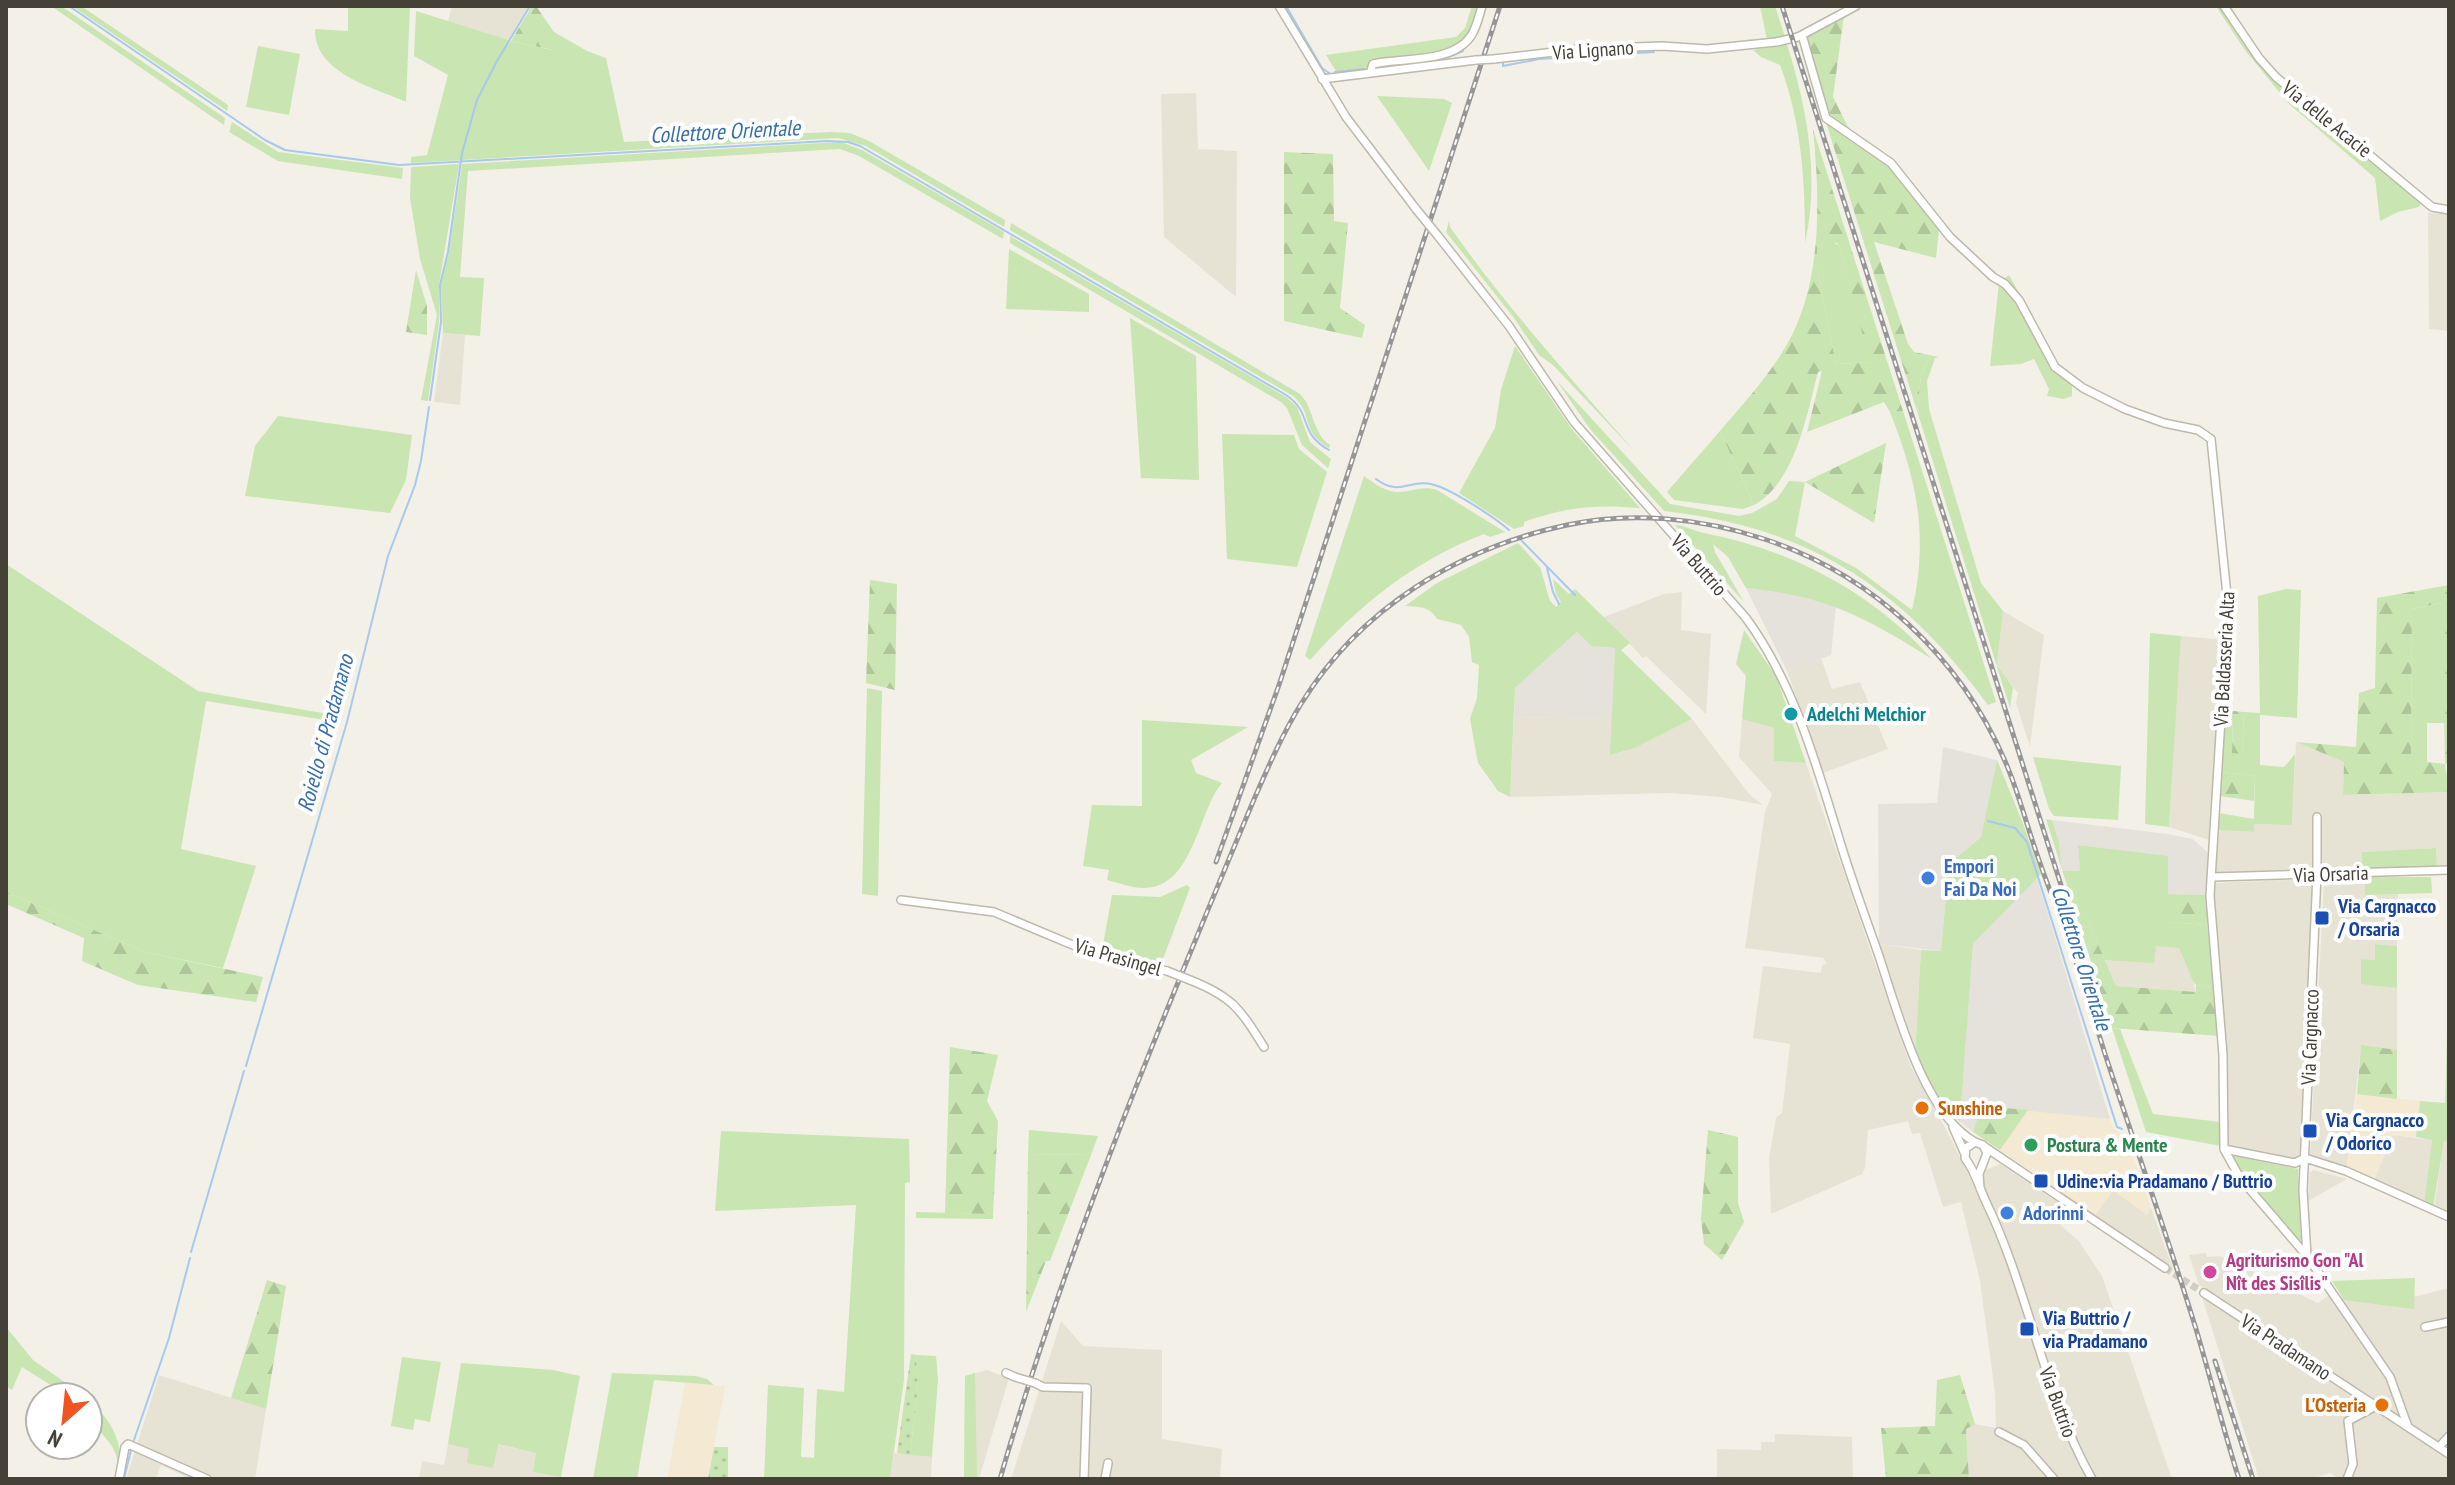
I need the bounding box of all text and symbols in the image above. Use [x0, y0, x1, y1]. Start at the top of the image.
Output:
street label: Via Lignano [1551, 34, 1634, 66]
street label: Via delle Acacie [2276, 74, 2377, 163]
water label: Collettore Orientale [649, 113, 803, 149]
street label: Via Buttrio [1664, 528, 1733, 601]
street label: Via Baldasseria Alta [2207, 591, 2241, 728]
water label: Roiello di Pradamano [291, 650, 360, 814]
place label: Adelchi Melchior [1806, 701, 1926, 727]
marker: Adelchi Melchior [1782, 705, 1800, 723]
place label: Empori Fai Da Noi [1944, 853, 2017, 902]
street label: Via Orsaria [2292, 860, 2369, 888]
marker: Empori Fai Da Noi [1919, 869, 1937, 887]
water label: Collettore Orientale [2045, 882, 2119, 1036]
place label: Via Cargnacco / Orsaria [2337, 893, 2436, 942]
marker: Via Cargnacco / Orsaria [2313, 909, 2331, 927]
street label: Via Prasingel [1071, 932, 1165, 982]
street label: Via Cargnacco [2295, 989, 2325, 1086]
place label: Sunshine [1938, 1095, 2003, 1121]
marker: Sunshine [1913, 1099, 1931, 1117]
place label: Via Cargnacco / Odorico [2325, 1107, 2424, 1156]
marker: Via Cargnacco / Odorico [2301, 1122, 2319, 1140]
place label: Postura & Mente [2047, 1132, 2168, 1158]
marker: Postura & Mente [2022, 1136, 2040, 1154]
place label: Udine:via Pradamano / Buttrio [2057, 1168, 2273, 1194]
marker: Udine:via Pradamano / Buttrio [2032, 1172, 2050, 1190]
place label: Adorinni [2022, 1200, 2084, 1226]
marker: Adorinni [1998, 1204, 2016, 1222]
place label: Agriturismo Gon "Al Nît des Sisîlis" [2225, 1247, 2364, 1296]
marker: Agriturismo Gon "Al Nît des Sisîlis" [2201, 1263, 2219, 1281]
place label: Via Buttrio / via Pradamano [2042, 1305, 2148, 1354]
street label: Via Pradamano [2235, 1308, 2336, 1386]
marker: Via Buttrio / via Pradamano [2018, 1320, 2036, 1338]
street label: Via Buttrio [2033, 1362, 2083, 1441]
north arrow [24, 1381, 104, 1461]
place label: L'Osteria [2305, 1392, 2366, 1418]
marker: L'Osteria [2373, 1396, 2391, 1414]
text: N [43, 1424, 67, 1454]

